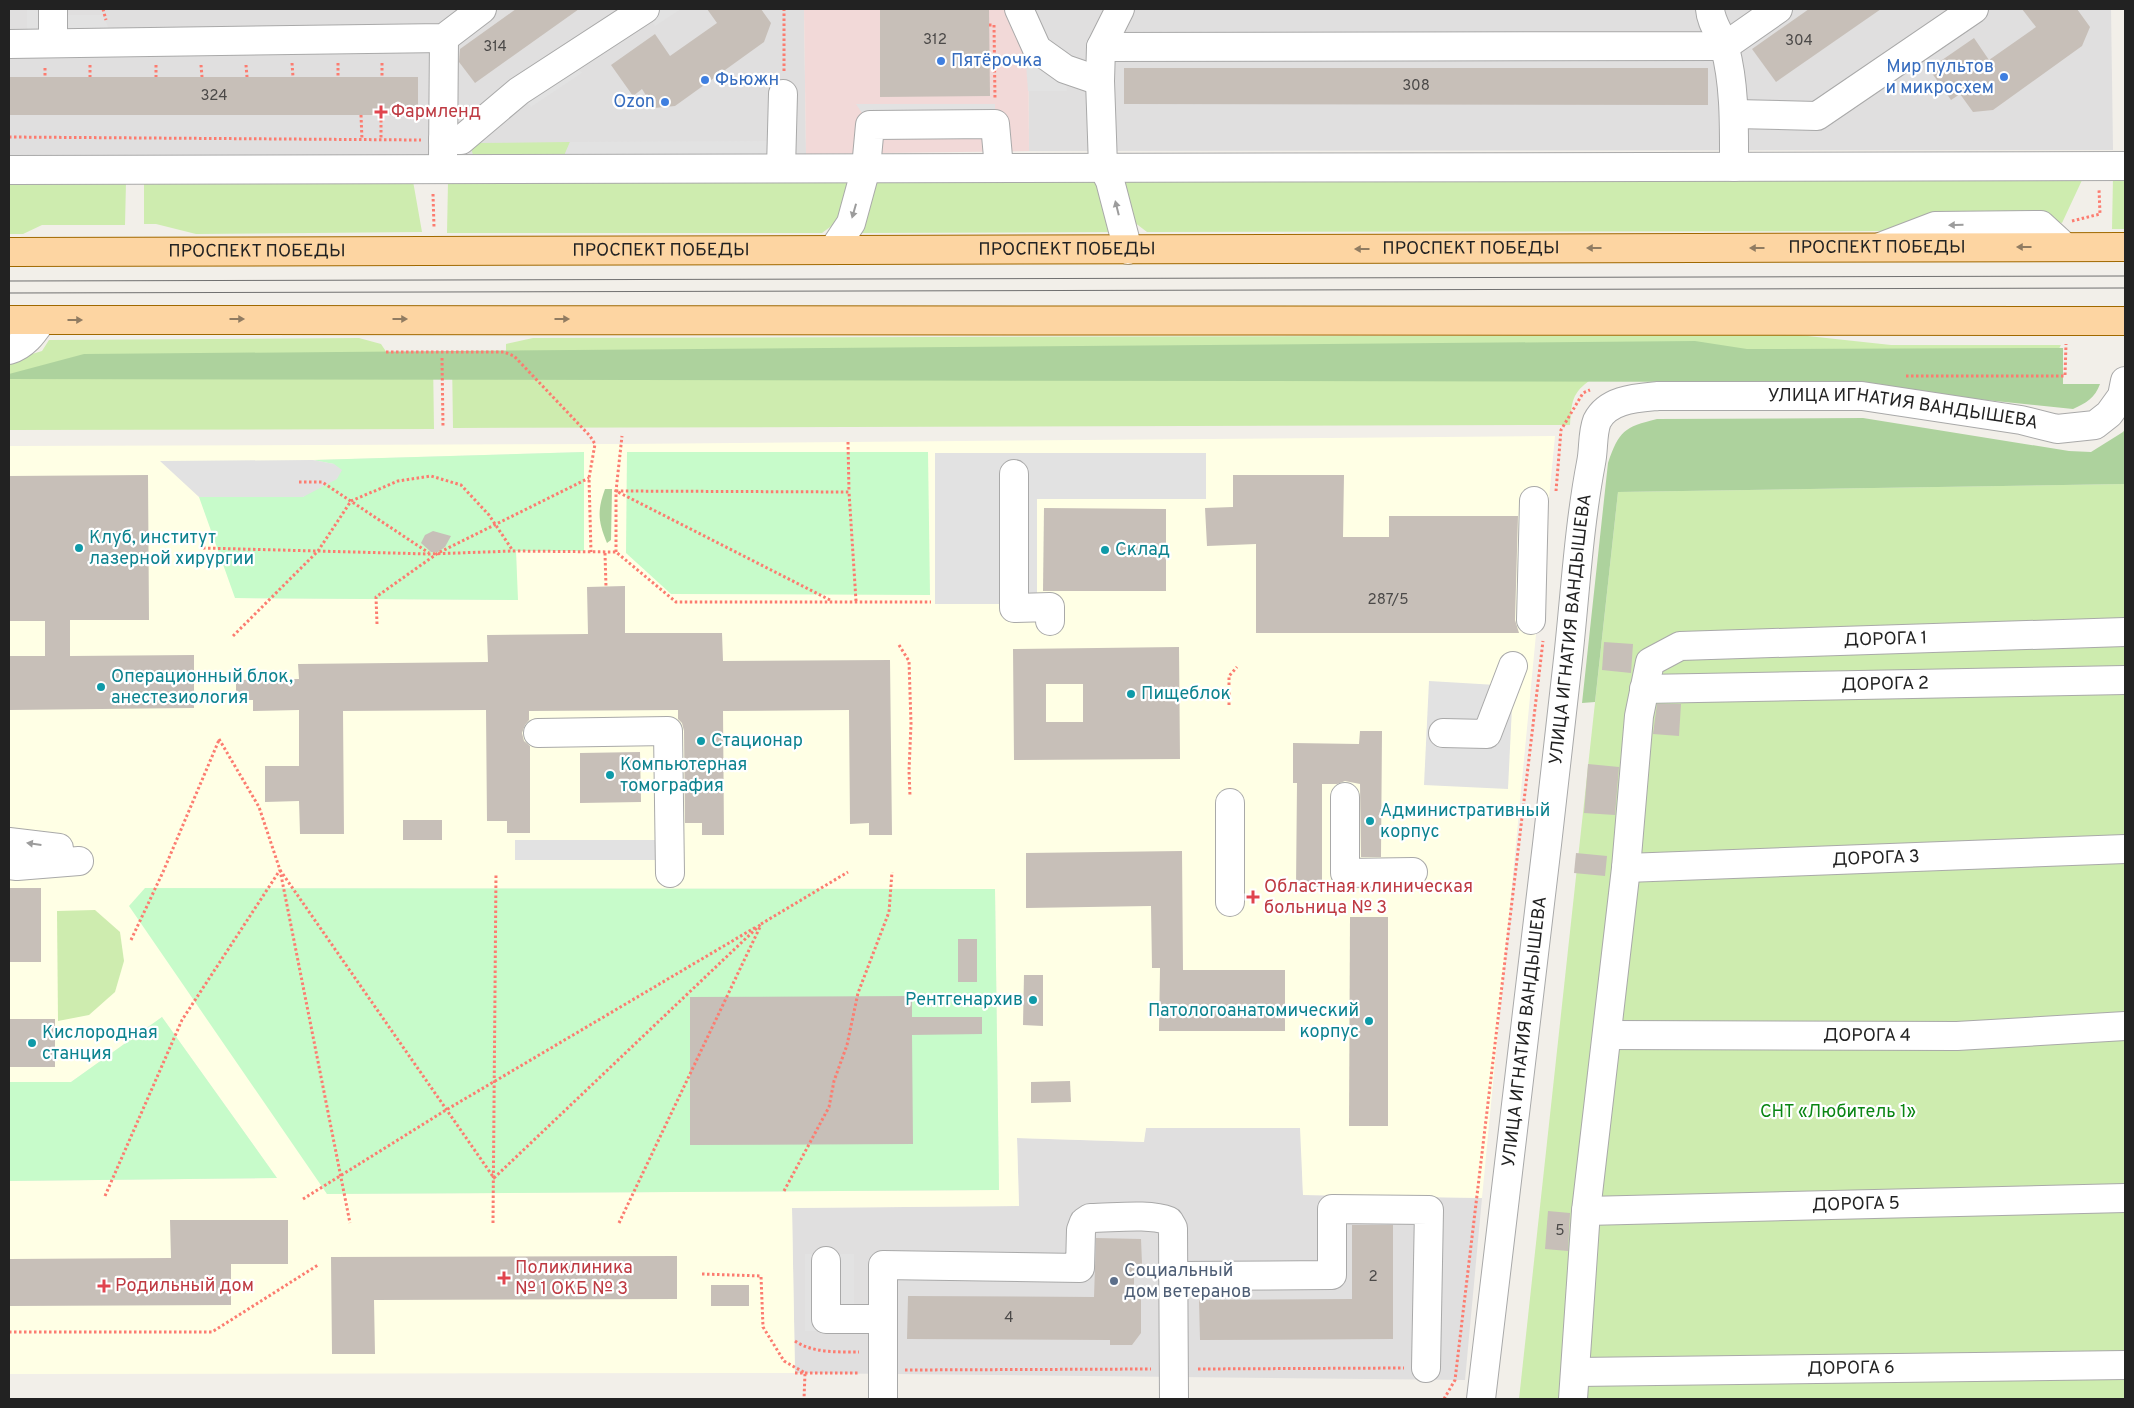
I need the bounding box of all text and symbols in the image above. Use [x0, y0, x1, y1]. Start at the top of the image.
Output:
house number: 312 [923, 31, 947, 50]
house number: 304 [1785, 32, 1813, 51]
house number: 314 [483, 38, 507, 57]
place label: Пятёрочка [951, 50, 1042, 73]
marker: Пятёрочка [935, 55, 947, 67]
place label: Мир пультов и микросхем [1885, 56, 1994, 100]
place label: Фьюжн [715, 69, 779, 92]
marker: Мир пультов и микросхем [1998, 71, 2010, 83]
marker: Фьюжн [699, 74, 711, 86]
house number: 308 [1402, 77, 1430, 96]
house number: 324 [200, 87, 228, 106]
place label: Ozon [613, 91, 655, 114]
marker: Ozon [659, 96, 671, 108]
place label: Фармленд [391, 101, 481, 124]
marker: Фармленд [375, 106, 387, 118]
one-way arrow [1113, 200, 1121, 215]
one-way arrow [849, 204, 857, 219]
one-way arrow [1948, 221, 1964, 229]
street label: ПРОСПЕКТ ПОБЕДЫ [1788, 236, 1966, 259]
street label: ПРОСПЕКТ ПОБЕДЫ [1382, 237, 1560, 260]
street label: ПРОСПЕКТ ПОБЕДЫ [978, 238, 1156, 261]
street label: ПРОСПЕКТ ПОБЕДЫ [572, 239, 750, 262]
street label: ПРОСПЕКТ ПОБЕДЫ [168, 240, 346, 263]
one-way arrow [2016, 243, 2032, 251]
one-way arrow [1586, 244, 1602, 252]
one-way arrow [1748, 244, 1764, 252]
one-way arrow [1353, 245, 1369, 253]
one-way arrow [230, 315, 246, 323]
one-way arrow [392, 315, 408, 323]
one-way arrow [555, 315, 571, 323]
one-way arrow [67, 316, 83, 324]
street label: УЛИЦА ИГНАТИЯ ВАНДЫШЕВА [1768, 384, 2041, 435]
street label: УЛИЦА ИГНАТИЯ ВАНДЫШЕВА [1545, 492, 1597, 766]
place label: Клуб, институт лазерной хирургии [89, 527, 254, 571]
place label: Склад [1115, 539, 1170, 562]
marker: Клуб, институт лазерной хирургии [73, 542, 85, 554]
marker: Склад [1099, 544, 1111, 556]
house number: 287/5 [1367, 591, 1409, 610]
street label: ДОРОГА 1 [1843, 627, 1928, 652]
place label: Операционный блок, анестезиология [111, 666, 293, 710]
street label: ДОРОГА 2 [1841, 672, 1929, 697]
marker: Операционный блок, анестезиология [95, 681, 107, 693]
place label: Пищеблок [1141, 683, 1231, 706]
marker: Пищеблок [1125, 688, 1137, 700]
place label: Стационар [711, 730, 803, 753]
marker: Стационар [695, 735, 707, 747]
place label: Компьютерная томография [620, 754, 747, 798]
marker: Компьютерная томография [604, 769, 616, 781]
place label: Административный корпус [1380, 800, 1550, 844]
marker: Административный корпус [1364, 815, 1376, 827]
one-way arrow [26, 840, 42, 848]
street label: ДОРОГА 3 [1832, 845, 1920, 872]
place label: Областная клиническая больница № 3 [1264, 876, 1473, 920]
marker: Областная клиническая больница № 3 [1246, 890, 1260, 904]
street label: УЛИЦА ИГНАТИЯ ВАНДЫШЕВА [1497, 895, 1552, 1168]
place label: Рентгенархив [905, 989, 1023, 1012]
marker: Рентгенархив [1027, 994, 1039, 1006]
place label: Патологоанатомический корпус [1148, 1000, 1359, 1044]
marker: Патологоанатомический корпус [1363, 1015, 1375, 1027]
place label: Кислородная станция [42, 1022, 158, 1066]
street label: ДОРОГА 4 [1823, 1024, 1911, 1047]
marker: Кислородная станция [26, 1037, 38, 1049]
park label: СНТ «Любитель 1» [1760, 1101, 1916, 1124]
street label: ДОРОГА 5 [1812, 1192, 1900, 1217]
house number: 5 [1555, 1222, 1565, 1241]
place label: Поликлиника № 1 ОКБ № 3 [515, 1257, 633, 1301]
place label: Социальный дом ветеранов [1124, 1260, 1251, 1304]
house number: 2 [1368, 1268, 1378, 1287]
marker: Поликлиника № 1 ОКБ № 3 [497, 1271, 511, 1285]
place label: Родильный дом [115, 1275, 254, 1298]
marker: Социальный дом ветеранов [1108, 1275, 1120, 1287]
marker: Родильный дом [97, 1279, 111, 1293]
house number: 4 [1004, 1309, 1014, 1328]
street label: ДОРОГА 6 [1807, 1356, 1895, 1381]

